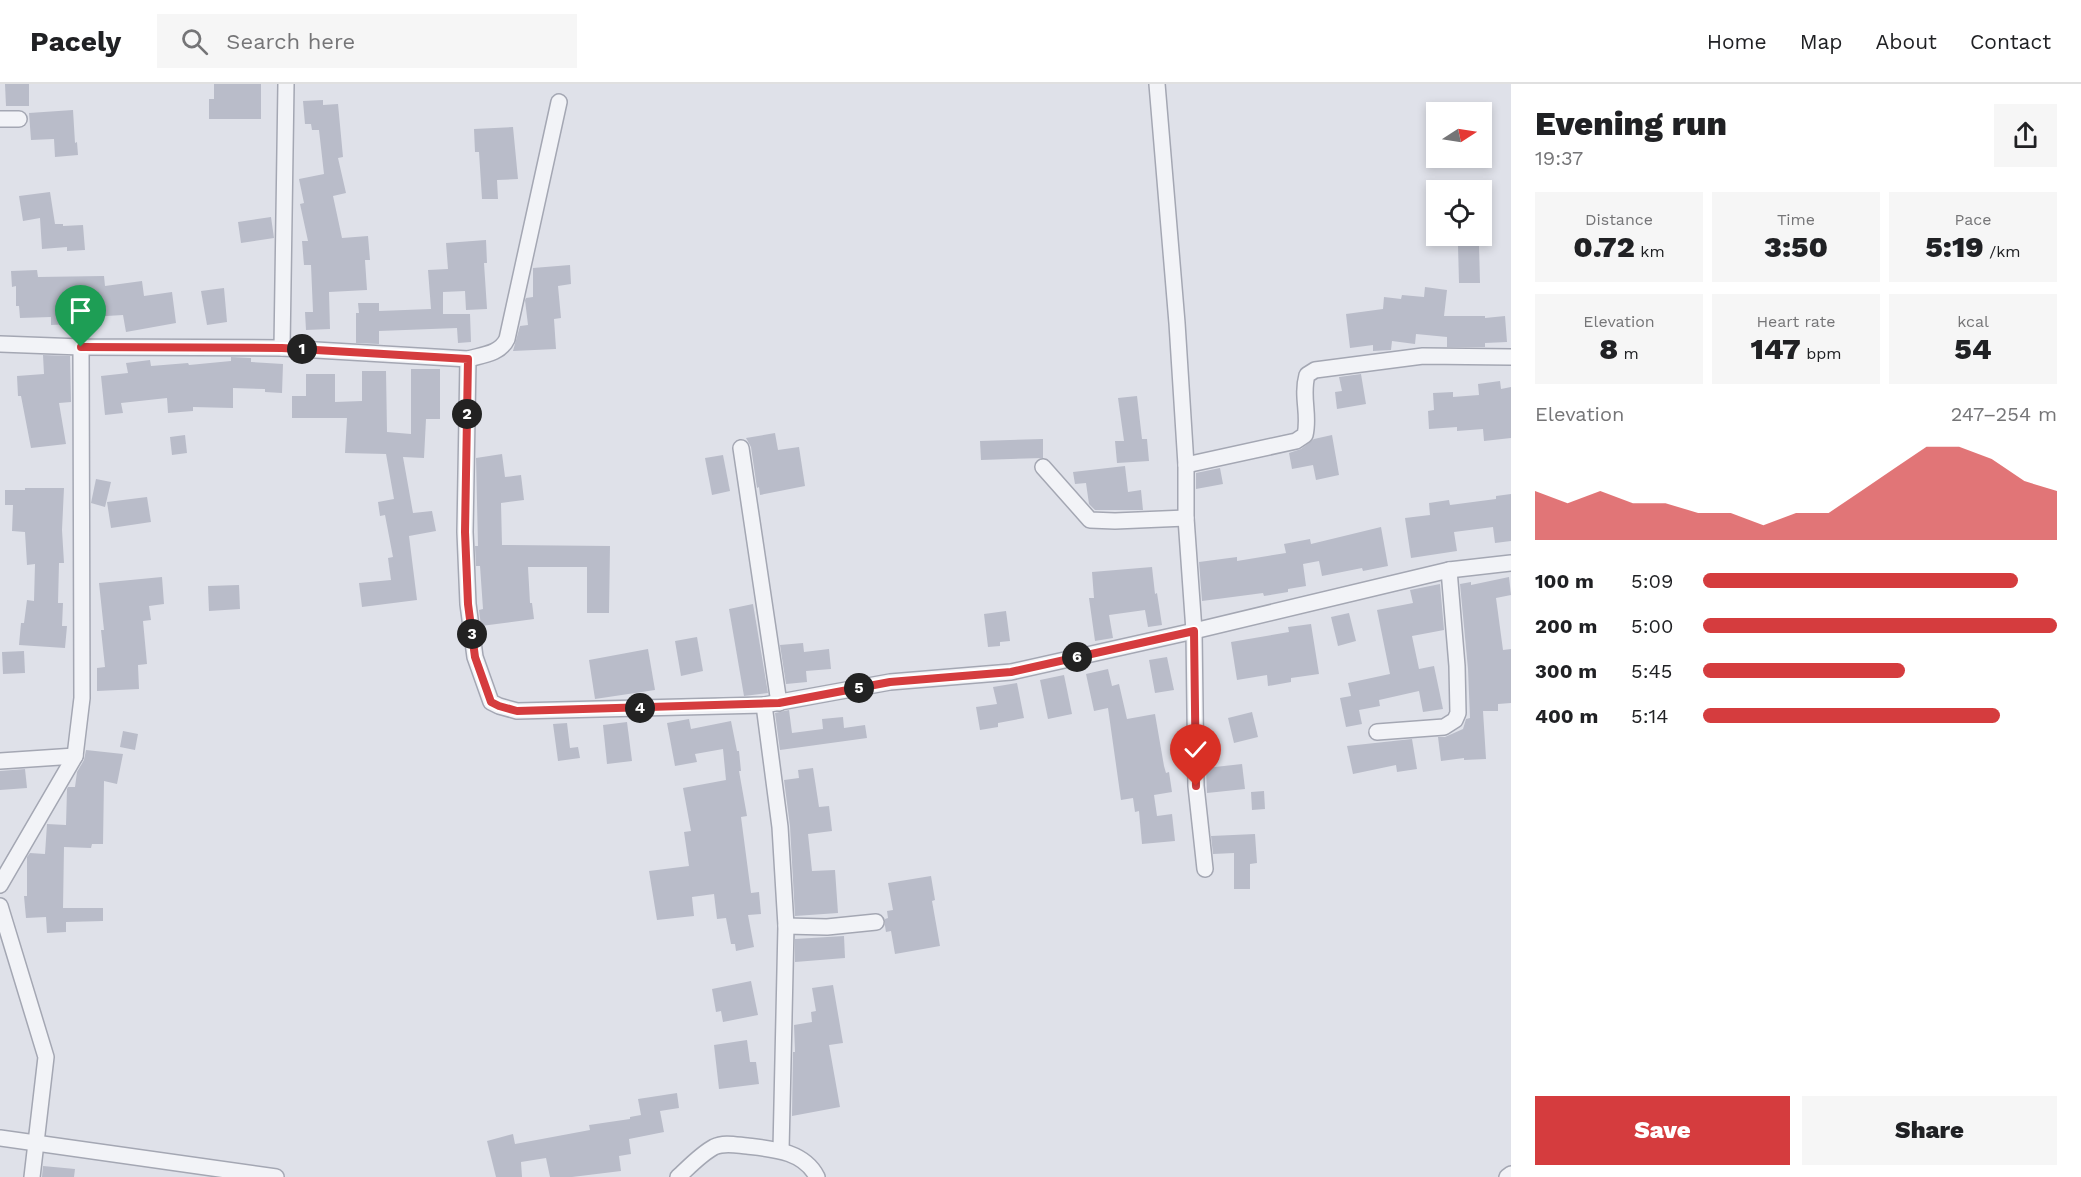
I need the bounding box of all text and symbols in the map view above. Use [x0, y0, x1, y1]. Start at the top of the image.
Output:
search box [157, 14, 577, 68]
text: Pacely [30, 25, 121, 58]
icon: search [178, 25, 211, 58]
text: Search here [226, 29, 355, 54]
text: Home [1707, 29, 1767, 54]
text: Map [1800, 29, 1843, 54]
text: About [1876, 29, 1937, 54]
text: Contact [1970, 29, 2051, 54]
north arrow [1426, 102, 1492, 168]
map controls [1426, 102, 1492, 246]
text: Evening run [1535, 104, 1727, 143]
button: share [1994, 104, 2057, 167]
text: 19:37 [1535, 146, 1583, 170]
button: locate [1426, 180, 1492, 246]
text: Distance [1585, 210, 1653, 229]
text: Time [1777, 210, 1815, 229]
text: Pace [1954, 210, 1992, 229]
text: 0.72 [1573, 229, 1635, 264]
text: 3:50 [1764, 229, 1828, 264]
text: 5:19 [1925, 229, 1984, 264]
text: km [1635, 242, 1665, 261]
text: /km [1984, 242, 2021, 261]
pin [55, 285, 106, 347]
icon: arrive [64, 294, 97, 327]
text: Elevation [1583, 312, 1655, 331]
text: Heart rate [1756, 312, 1836, 331]
text: kcal [1957, 312, 1989, 331]
text: 8 [1599, 331, 1618, 366]
text: 147 [1750, 331, 1801, 366]
text: 54 [1954, 331, 1992, 366]
pin: 1 [287, 334, 317, 364]
text: 1 [299, 339, 305, 358]
text: m [1618, 344, 1639, 363]
text: bpm [1801, 344, 1842, 363]
pin: 2 [452, 399, 482, 429]
text: Elevation [1535, 402, 1624, 426]
text: 247–254 m [1951, 402, 2057, 426]
text: 2 [462, 404, 472, 423]
text: 100 m [1535, 569, 1594, 593]
text: 5:09 [1631, 569, 1673, 593]
text: 200 m [1535, 614, 1597, 638]
text: 5:00 [1631, 614, 1673, 638]
pin: 3 [457, 619, 487, 649]
text: 3 [467, 624, 477, 643]
pin: 6 [1062, 642, 1092, 672]
text: 6 [1072, 647, 1082, 666]
text: 300 m [1535, 659, 1597, 683]
text: 5:45 [1631, 659, 1672, 683]
pin: 5 [844, 673, 874, 703]
text: 5 [854, 678, 864, 697]
pin: 4 [625, 693, 655, 723]
text: 4 [635, 698, 645, 717]
text: 400 m [1535, 704, 1598, 728]
text: 5:14 [1631, 704, 1669, 728]
pin [1170, 724, 1221, 786]
icon: check [1179, 733, 1212, 766]
button: Save [1535, 1096, 1790, 1165]
button: Share [1802, 1096, 2057, 1165]

